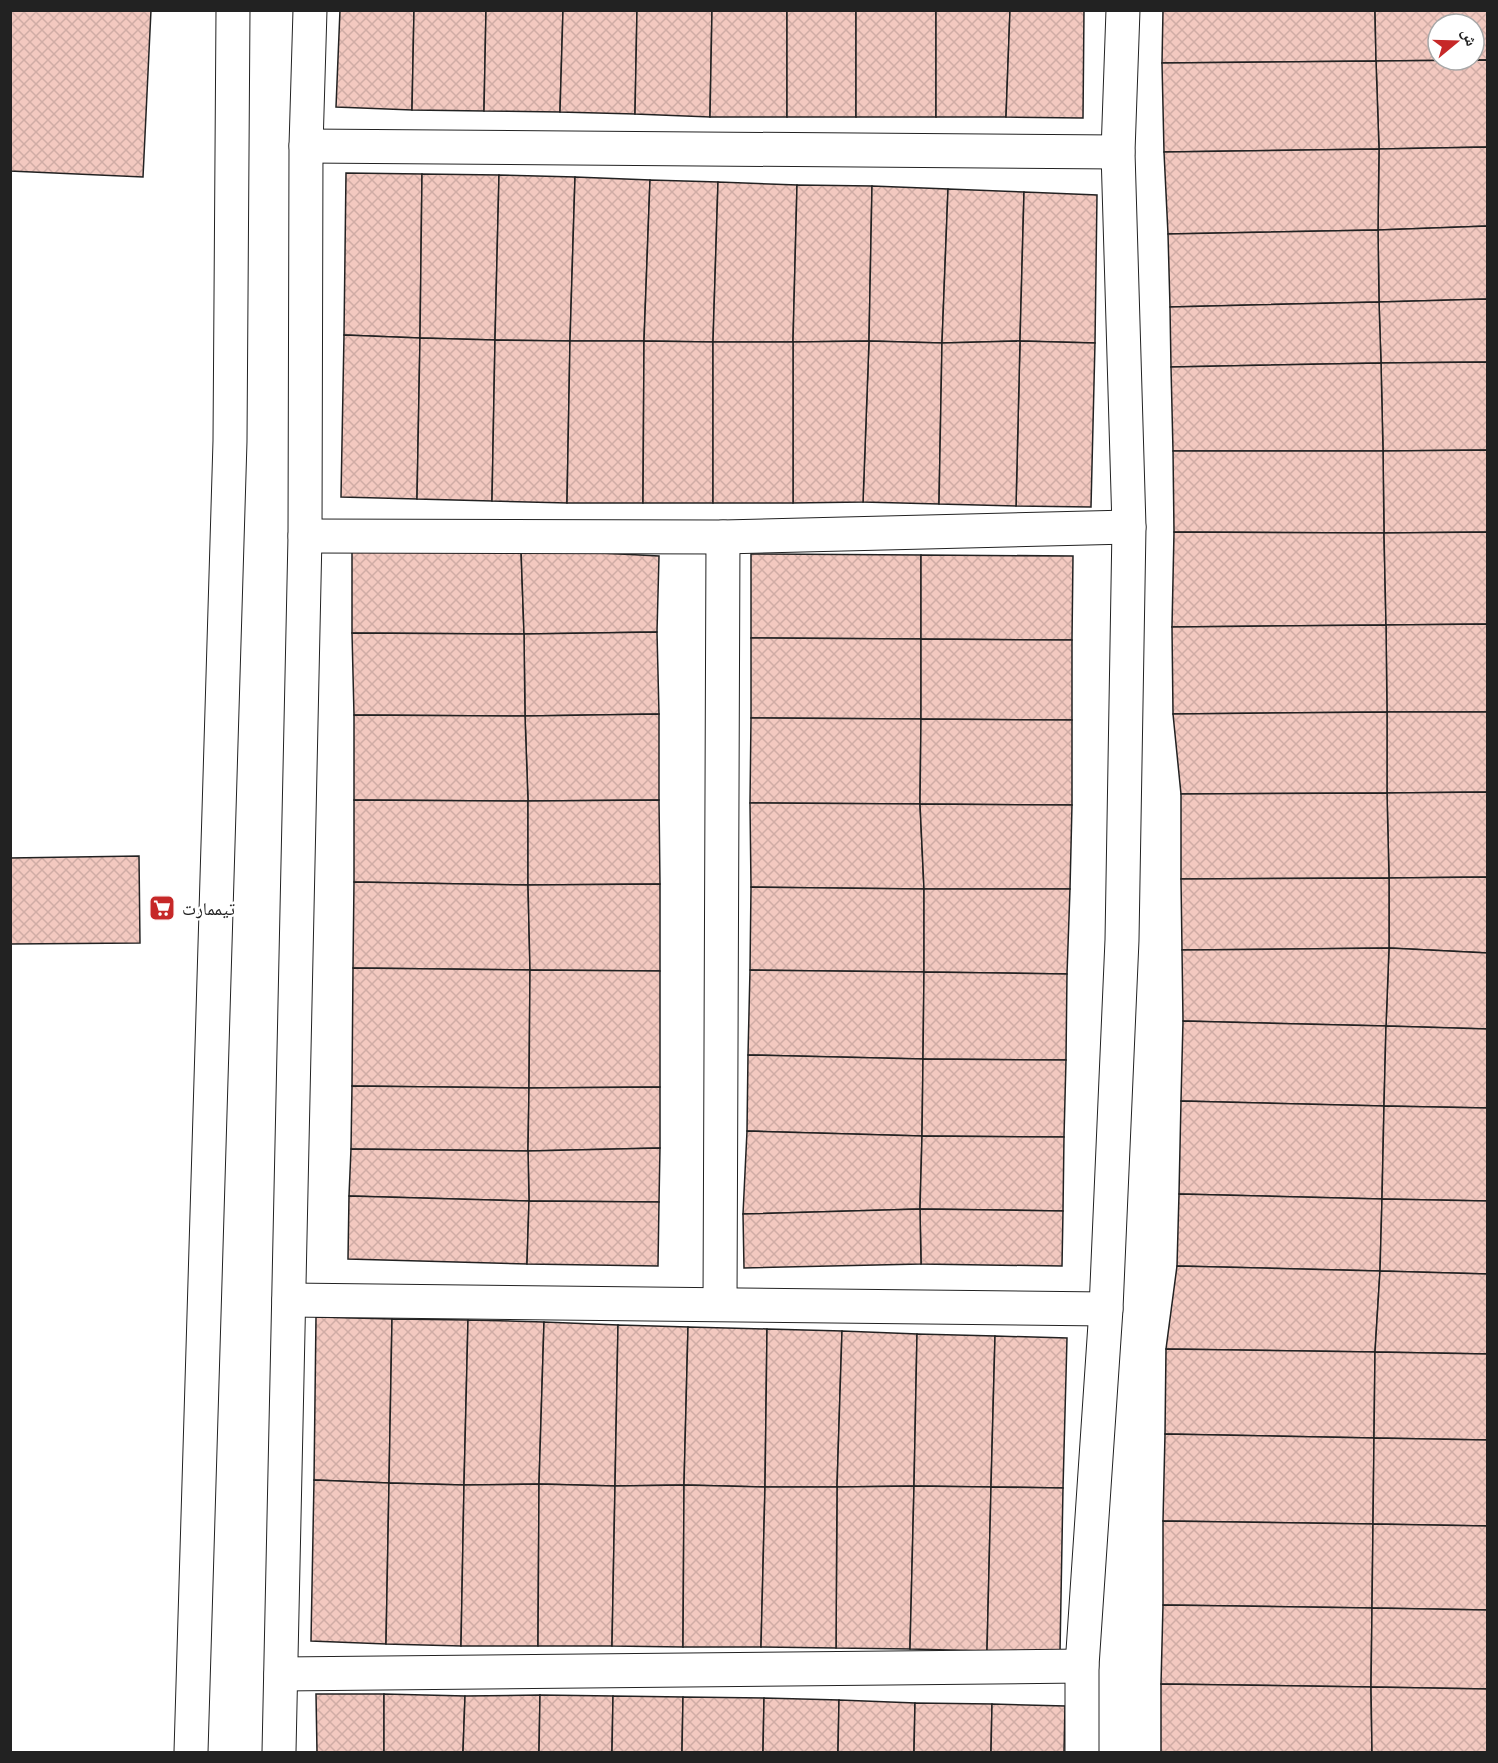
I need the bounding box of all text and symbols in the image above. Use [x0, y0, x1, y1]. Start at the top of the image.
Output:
north arrow [1426, 12, 1486, 72]
text: ش [1458, 26, 1481, 48]
supermarket icon: تیممارت [147, 893, 177, 923]
place label: تیممارت [182, 898, 235, 919]

